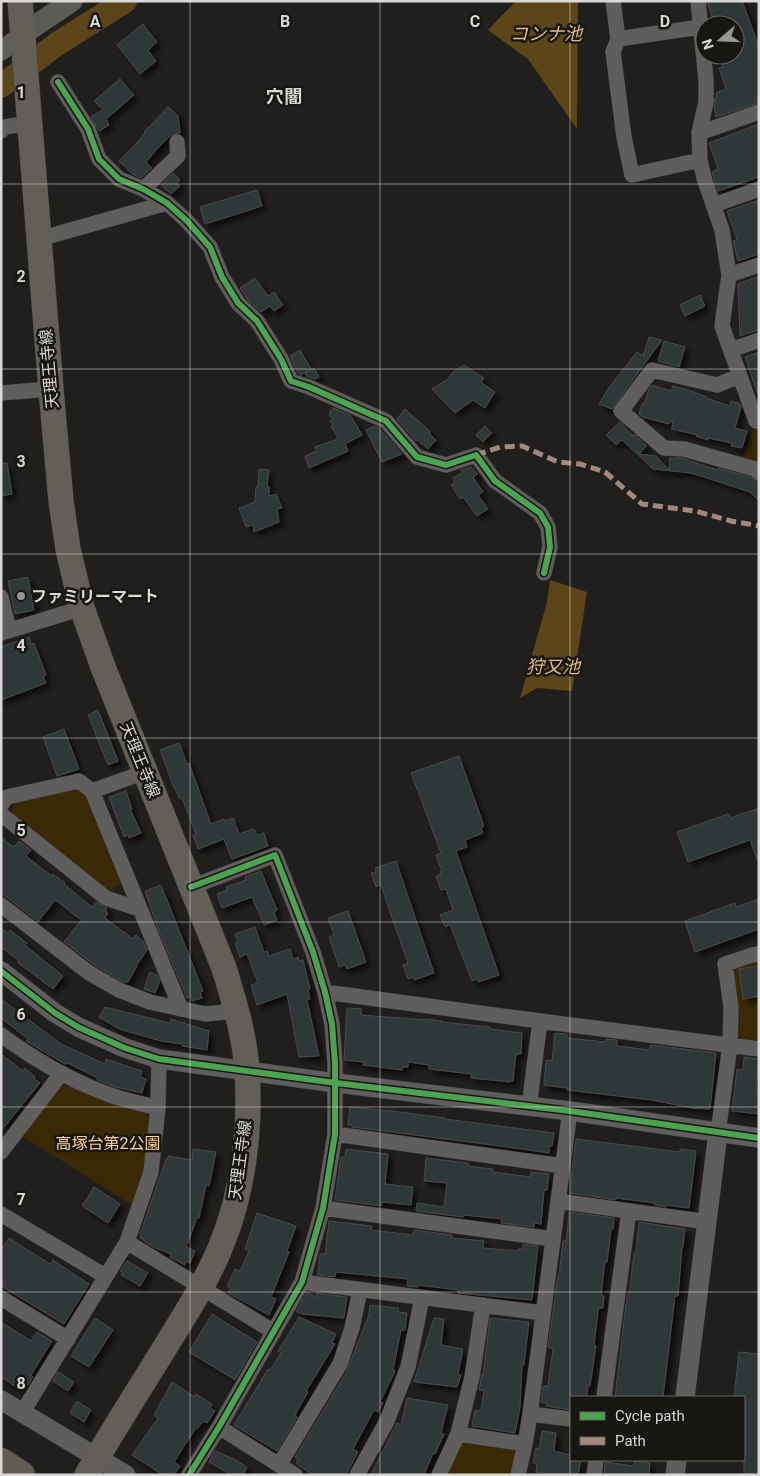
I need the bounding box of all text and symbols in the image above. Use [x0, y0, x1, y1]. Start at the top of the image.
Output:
text: A [90, 12, 101, 31]
text: B [280, 12, 290, 31]
text: C [470, 12, 480, 31]
text: D [660, 12, 670, 31]
north arrow [695, 15, 745, 65]
water label: コンナ池 [510, 23, 584, 44]
text: N [699, 37, 717, 52]
text: 1 [16, 83, 26, 102]
district label: 穴闇 [266, 86, 302, 107]
text: 2 [16, 267, 26, 286]
street label: 天理王寺線 [36, 328, 62, 410]
text: 3 [16, 452, 26, 471]
place label: ファミリーマート [31, 587, 159, 606]
marker: ファミリーマート [15, 590, 27, 602]
text: 4 [16, 636, 26, 655]
water label: 狩又池 [526, 656, 582, 677]
street label: 天理王寺線 [116, 719, 164, 801]
text: 5 [16, 821, 26, 840]
text: 6 [16, 1005, 26, 1024]
street label: 天理王寺線 [225, 1119, 255, 1201]
park label: 高塚台第2公園 [56, 1134, 161, 1153]
text: 7 [16, 1190, 26, 1209]
text: 8 [16, 1374, 26, 1393]
legend [570, 1396, 745, 1461]
text: Cycle path [615, 1407, 685, 1425]
text: Path [615, 1432, 646, 1450]

